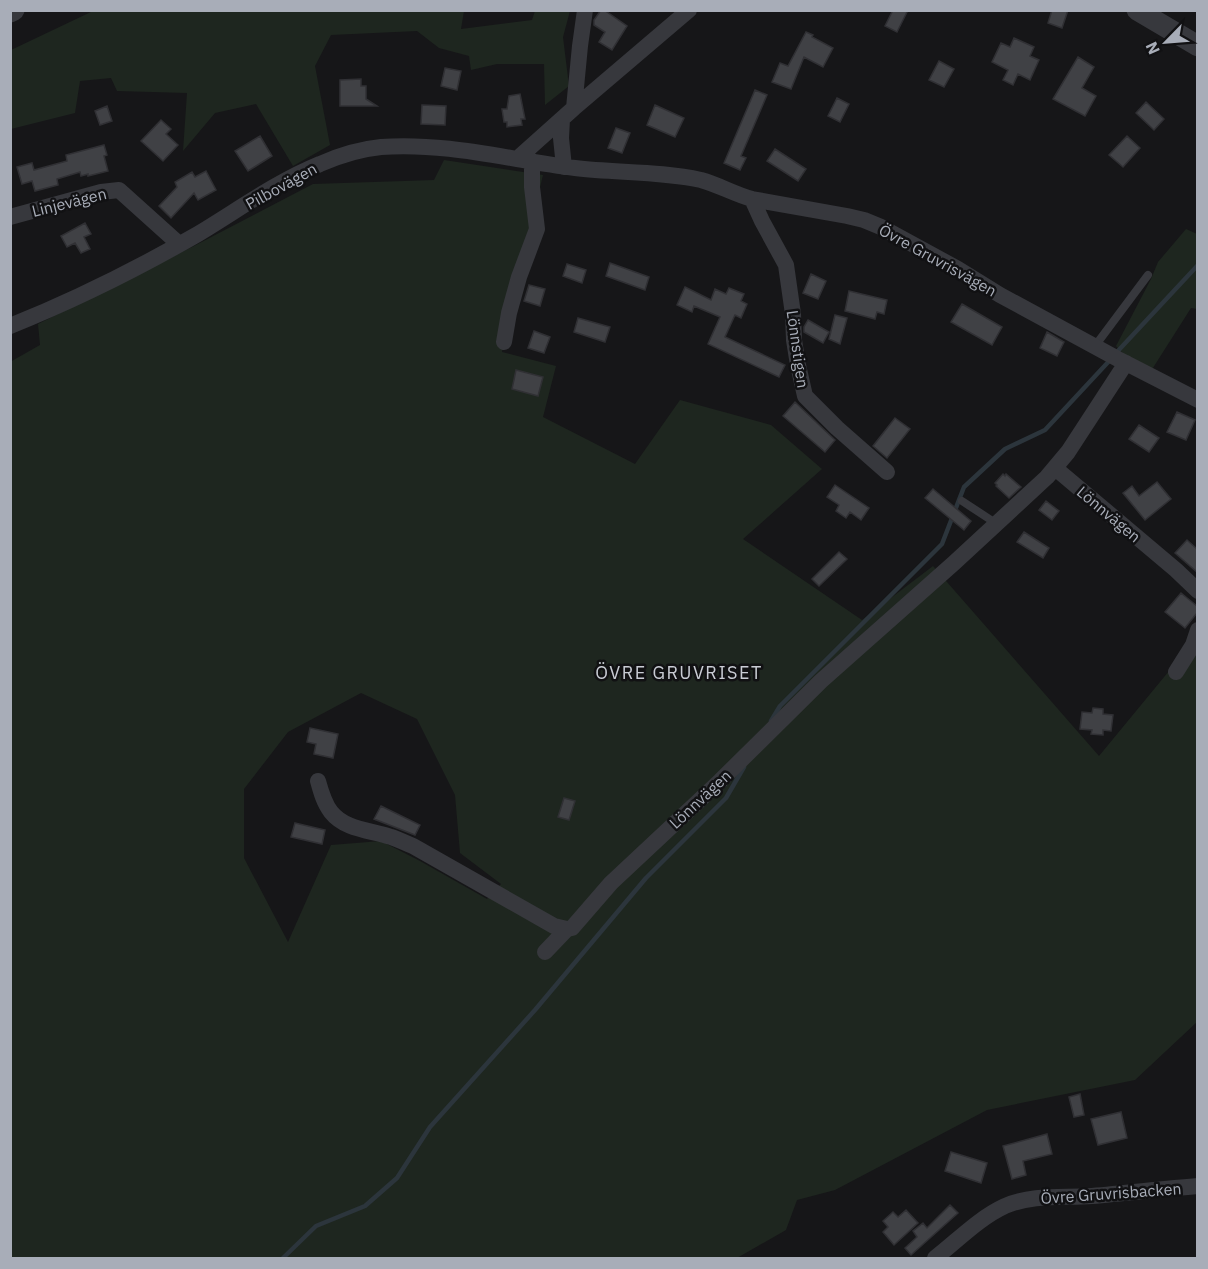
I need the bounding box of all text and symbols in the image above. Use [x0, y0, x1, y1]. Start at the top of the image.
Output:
north arrow [1136, 12, 1196, 72]
text: N [1141, 39, 1164, 58]
street label: Pilbovägen [242, 158, 320, 214]
street label: Linjevägen [30, 183, 108, 221]
street label: Övre Gruvrisvägen [876, 219, 1000, 301]
street label: Lönnstigen [783, 309, 813, 389]
street label: Lönnvägen [1073, 481, 1145, 547]
district label: ÖVRE GRUVRISET [595, 661, 763, 684]
street label: Lönnvägen [665, 765, 735, 833]
street label: Övre Gruvrisbacken [1040, 1178, 1182, 1208]

